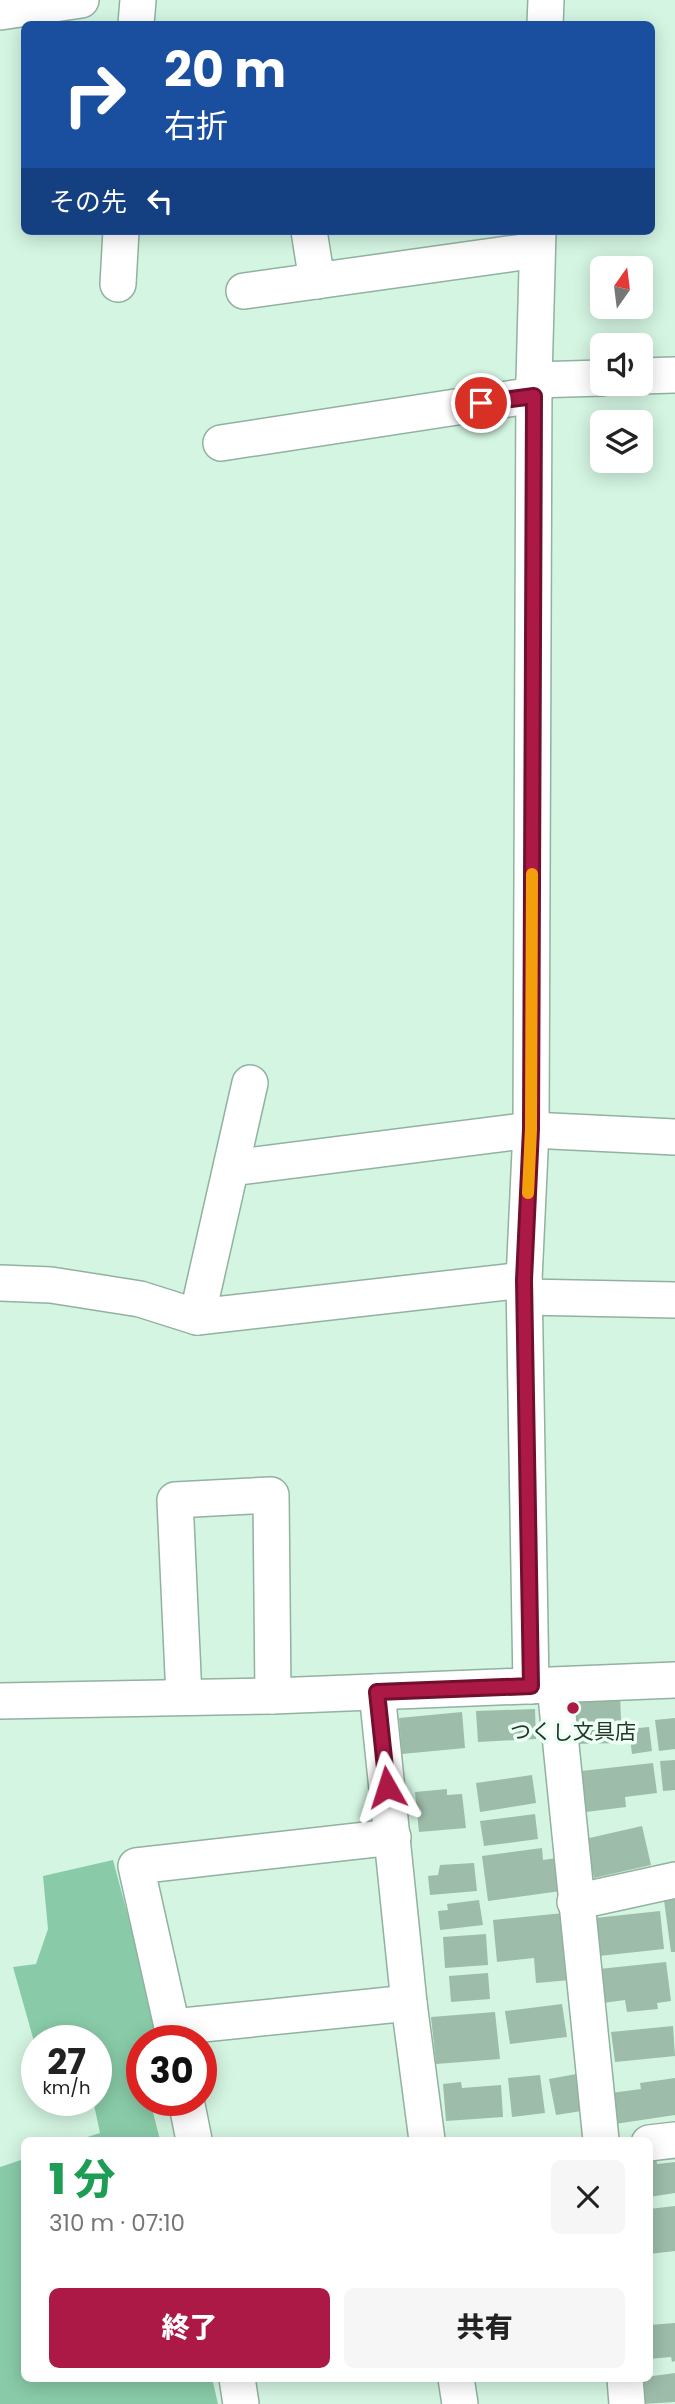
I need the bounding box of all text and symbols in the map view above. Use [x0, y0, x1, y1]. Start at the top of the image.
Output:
text: 20 m [164, 36, 286, 104]
icon: right [49, 49, 140, 140]
text: 右折 [164, 103, 228, 148]
icon: left [141, 182, 179, 220]
text: その先 [49, 184, 127, 220]
north arrow [590, 256, 653, 318]
map controls [590, 256, 653, 473]
button: sound [590, 333, 653, 396]
pin [451, 373, 511, 433]
icon: arrive [462, 384, 500, 422]
button: layers [590, 410, 653, 473]
marker: つくし文具店 [565, 1700, 581, 1716]
place label: つくし文具店 [510, 1717, 636, 1746]
position arrow [350, 1750, 424, 1824]
speed limit sign: 30 [126, 2025, 217, 2116]
text: 27 [47, 2037, 86, 2086]
text: km/h [43, 2075, 90, 2100]
text: 1 分 [49, 2150, 115, 2209]
button: close [551, 2160, 625, 2234]
text: 310 m · 07:10 [49, 2207, 185, 2239]
button: 終了 [49, 2288, 330, 2368]
button: 共有 [344, 2288, 625, 2368]

